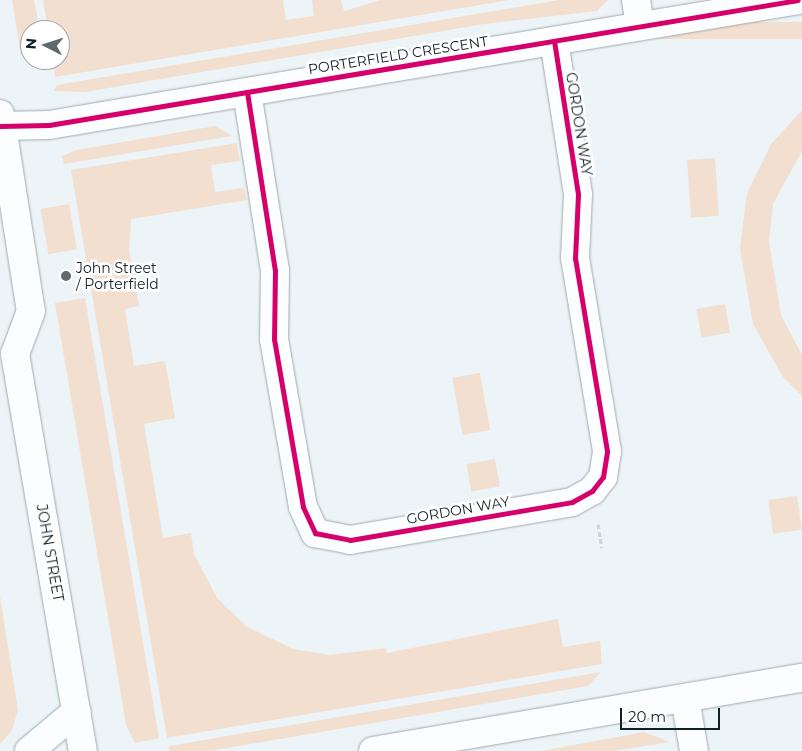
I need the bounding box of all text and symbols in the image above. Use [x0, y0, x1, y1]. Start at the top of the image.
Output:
north arrow [20, 20, 70, 70]
street label: PORTERFIELD CRESCENT [307, 32, 489, 78]
text: N [22, 37, 41, 50]
street label: GORDON WAY [563, 71, 595, 177]
place label: John Street / Porterfield [76, 260, 159, 292]
marker: John Street / Porterfield [60, 270, 72, 282]
street label: GORDON WAY [405, 493, 511, 527]
street label: JOHN STREET [33, 503, 67, 603]
scale bar [622, 698, 722, 730]
text: 20 m [628, 707, 666, 726]

